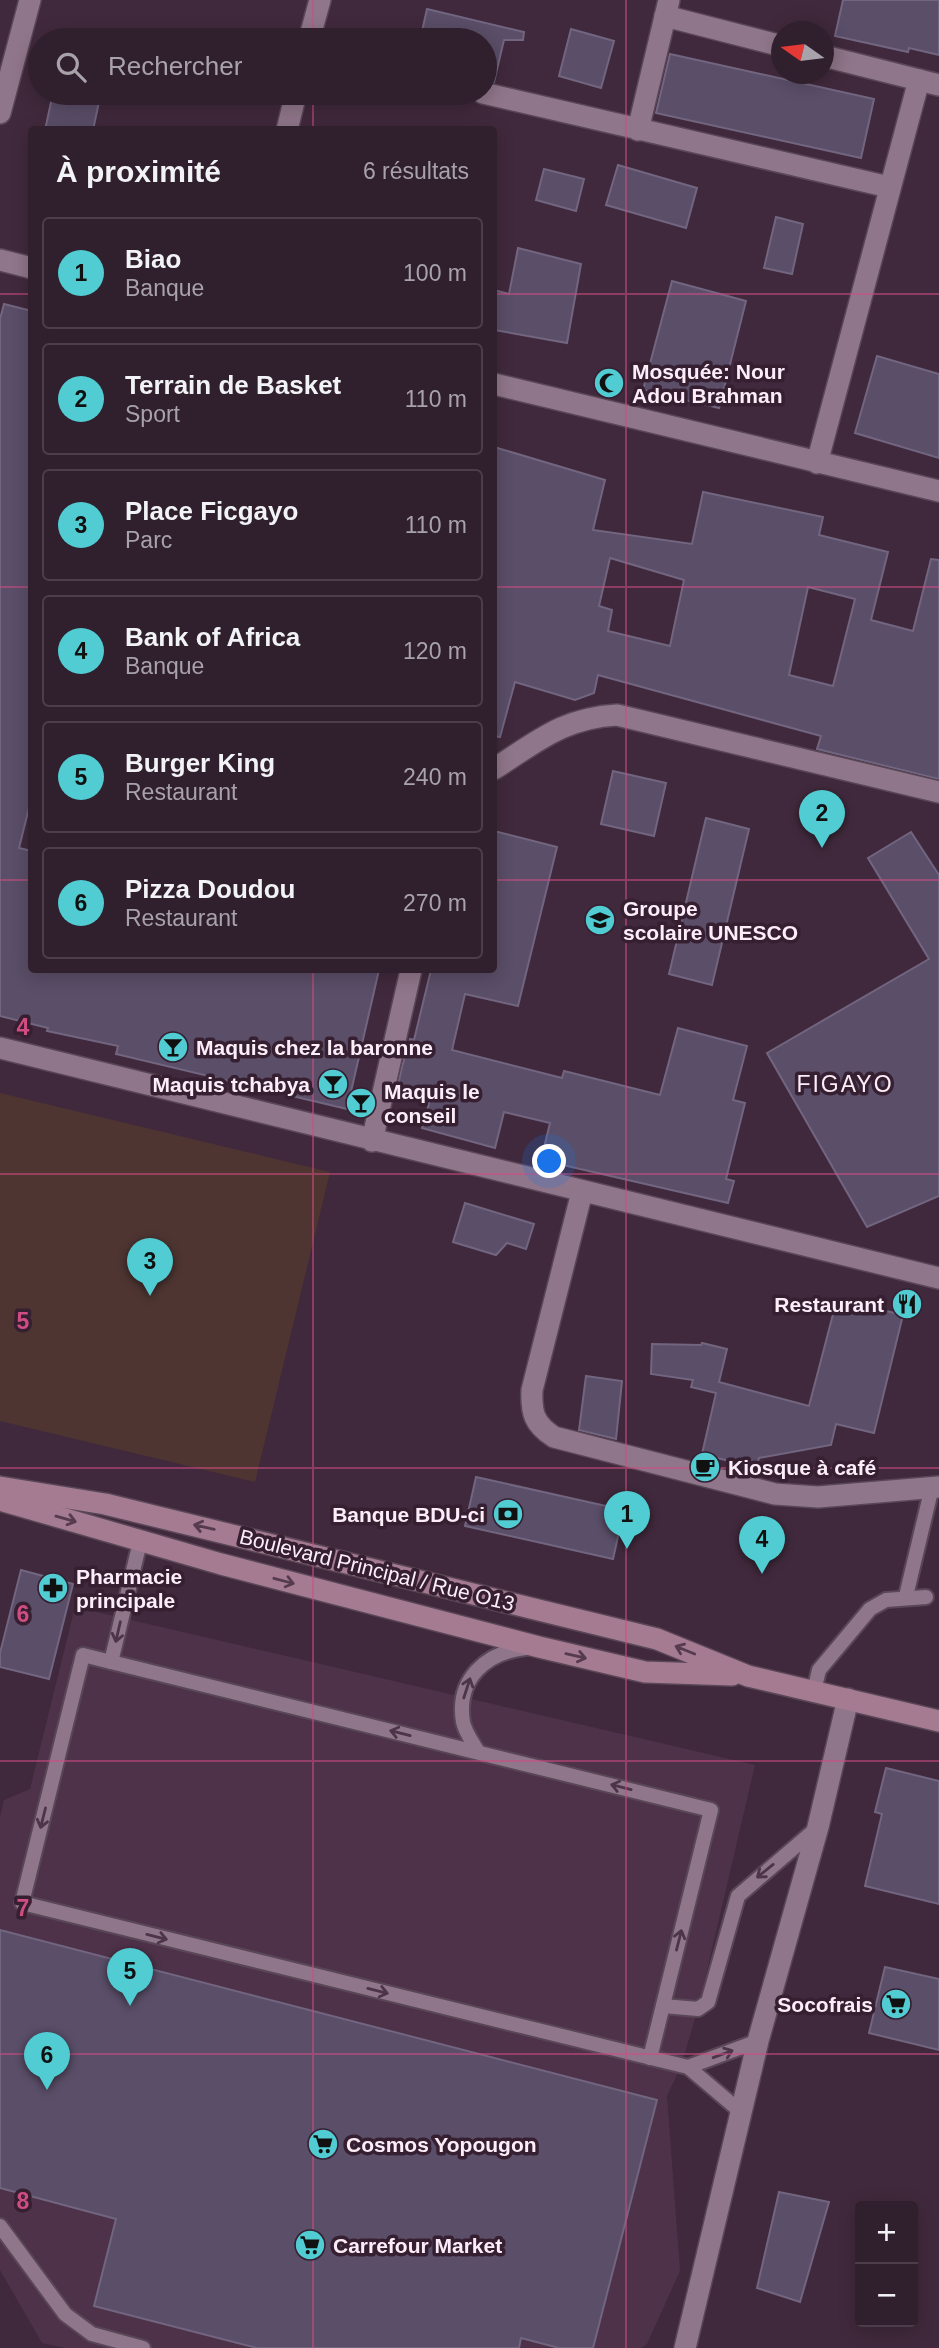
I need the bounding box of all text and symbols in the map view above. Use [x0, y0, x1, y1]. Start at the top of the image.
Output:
north arrow [771, 21, 834, 84]
search box [28, 28, 497, 105]
icon: search [52, 48, 90, 86]
text: Rechercher [108, 51, 242, 81]
text: À proximité [56, 155, 221, 188]
text: 6 résultats [363, 158, 469, 184]
text: Biao [125, 244, 181, 274]
text: 1 [75, 260, 87, 286]
text: 100 m [403, 260, 467, 286]
text: Banque [125, 275, 204, 301]
place label: Mosquée: Nour Adou Brahman [632, 360, 785, 407]
mosque icon: Mosquée: Nour Adou Brahman [592, 366, 626, 400]
text: Terrain de Basket [125, 370, 341, 400]
text: 2 [75, 386, 87, 412]
text: 110 m [405, 386, 467, 412]
text: Sport [125, 401, 180, 427]
text: Place Ficgayo [125, 496, 298, 526]
text: 3 [75, 512, 87, 538]
text: 110 m [405, 512, 467, 538]
text: Parc [125, 527, 172, 553]
text: Bank of Africa [125, 622, 300, 652]
text: 4 [75, 638, 87, 664]
text: 120 m [403, 638, 467, 664]
text: Banque [125, 653, 204, 679]
text: Burger King [125, 748, 275, 778]
text: 5 [75, 764, 87, 790]
text: 240 m [403, 764, 467, 790]
text: Restaurant [125, 779, 238, 805]
pin: 2 [799, 790, 845, 848]
text: Pizza Doudou [125, 874, 295, 904]
text: 6 [75, 890, 87, 916]
text: 270 m [403, 890, 467, 916]
place label: Groupe scolaire UNESCO [623, 897, 798, 944]
school or university icon: Groupe scolaire UNESCO [583, 903, 617, 937]
text: Restaurant [125, 905, 238, 931]
text: 4 [17, 1014, 30, 1040]
bar icon: Maquis chez la baronne [156, 1030, 190, 1064]
place label: Maquis chez la baronne [196, 1036, 433, 1059]
bar icon: Maquis tchabya [316, 1067, 350, 1101]
district label: FIGAYO [796, 1071, 894, 1097]
place label: Maquis tchabya [152, 1073, 310, 1096]
place label: Maquis le conseil [384, 1080, 480, 1127]
bar icon: Maquis le conseil [344, 1086, 378, 1120]
your location [532, 1144, 566, 1178]
pin: 3 [127, 1238, 173, 1296]
restaurant icon: Restaurant [890, 1287, 924, 1321]
place label: Restaurant [774, 1293, 884, 1316]
text: 5 [17, 1308, 30, 1334]
cafe icon: Kiosque à café [688, 1450, 722, 1484]
place label: Kiosque à café [728, 1456, 876, 1479]
pin: 1 [604, 1491, 650, 1549]
bank icon: Banque BDU-ci [491, 1497, 525, 1531]
place label: Banque BDU-ci [332, 1503, 485, 1526]
one-way arrow [54, 1513, 76, 1526]
pin: 4 [739, 1516, 785, 1574]
one-way arrow [193, 1520, 216, 1534]
street label: Boulevard Principal / Rue O13 [237, 1525, 517, 1615]
place label: Pharmacie principale [76, 1565, 182, 1612]
pharmacy icon: Pharmacie principale [36, 1571, 70, 1605]
one-way arrow [273, 1575, 295, 1588]
text: 6 [17, 1601, 29, 1627]
one-way arrow [111, 1620, 124, 1643]
one-way arrow [675, 1643, 696, 1656]
one-way arrow [564, 1649, 587, 1663]
one-way arrow [462, 1678, 475, 1700]
one-way arrow [389, 1726, 412, 1739]
one-way arrow [610, 1780, 632, 1793]
one-way arrow [36, 1806, 49, 1829]
one-way arrow [757, 1863, 775, 1878]
text: 7 [17, 1895, 29, 1921]
one-way arrow [673, 1929, 687, 1952]
one-way arrow [146, 1931, 168, 1944]
pin: 5 [107, 1948, 153, 2006]
one-way arrow [366, 1985, 389, 1998]
supermarket icon: Socofrais [879, 1987, 913, 2021]
place label: Socofrais [777, 1993, 873, 2016]
pin: 6 [24, 2032, 70, 2090]
one-way arrow [711, 2047, 733, 2060]
supermarket icon: Cosmos Yopougon [306, 2127, 340, 2161]
place label: Cosmos Yopougon [346, 2133, 537, 2156]
text: 8 [17, 2188, 30, 2214]
map controls [855, 2201, 918, 2327]
button: + [855, 2201, 918, 2264]
supermarket icon: Carrefour Market [293, 2228, 327, 2262]
place label: Carrefour Market [333, 2234, 502, 2257]
button: − [855, 2264, 918, 2327]

